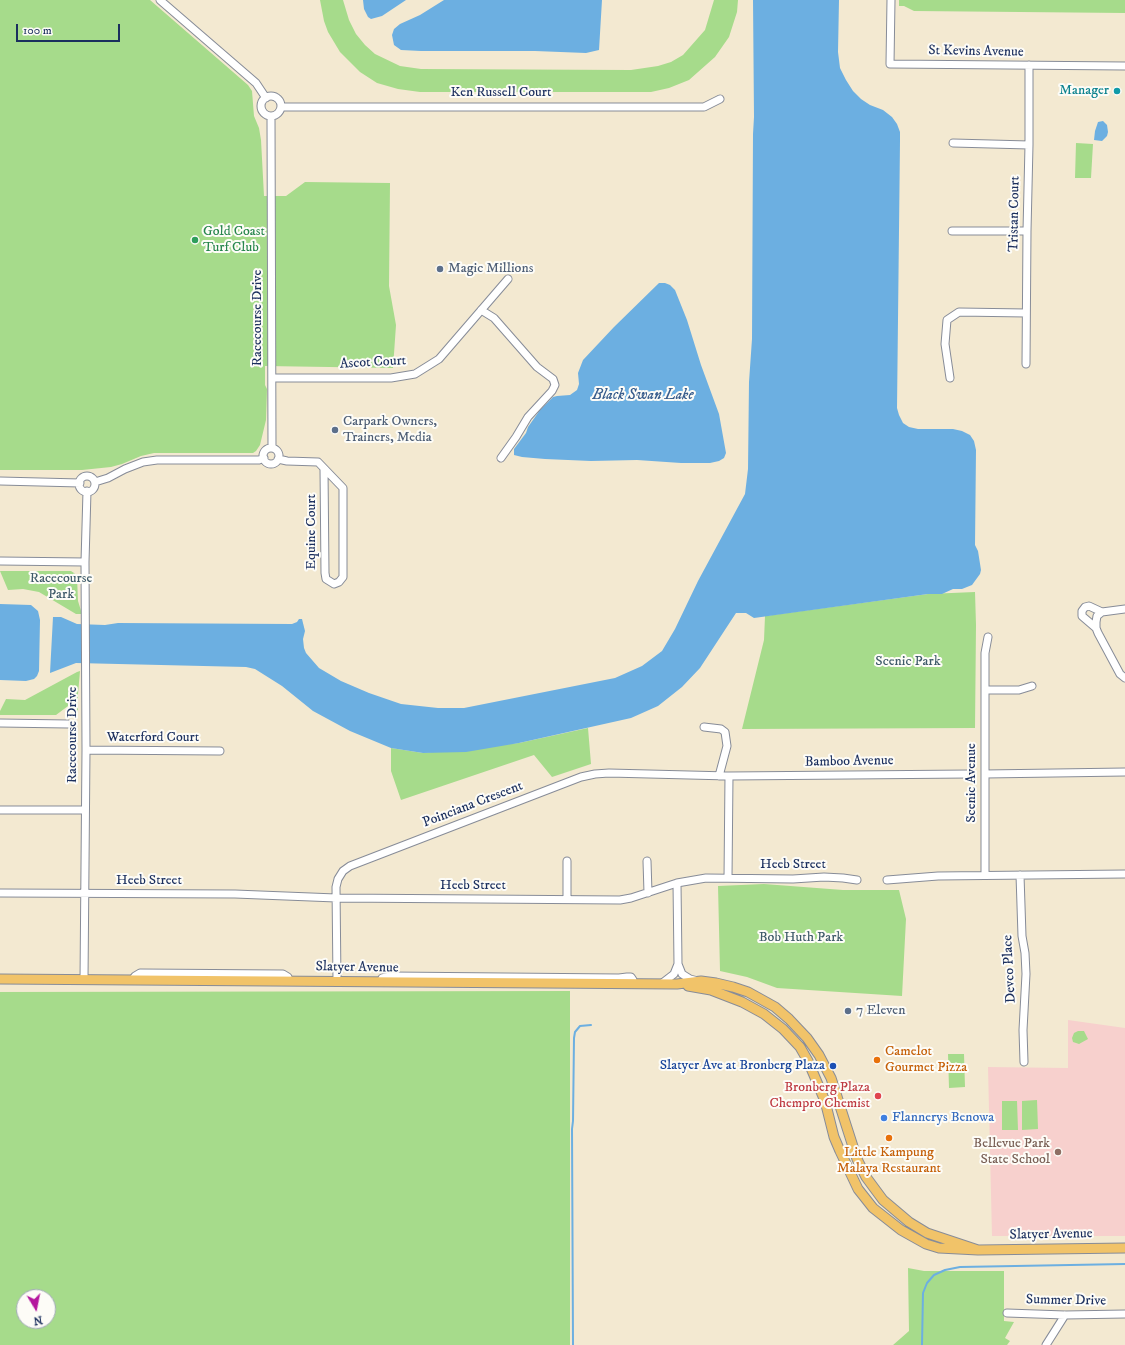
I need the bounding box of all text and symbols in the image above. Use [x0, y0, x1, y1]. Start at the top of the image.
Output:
scale bar [18, 16, 122, 42]
text: 100 m [23, 23, 52, 38]
street label: St Kevins Avenue [928, 43, 1024, 61]
place label: Manager [1059, 83, 1109, 99]
street label: Ken Russell Court [450, 85, 552, 101]
marker: Manager [1112, 86, 1122, 96]
street label: Tristan Court [1006, 176, 1024, 252]
place label: Gold Coast Turf Club [203, 224, 265, 256]
marker: Gold Coast Turf Club [190, 235, 200, 245]
place label: Magic Millions [448, 261, 533, 277]
marker: Magic Millions [435, 264, 445, 274]
street label: Racecourse Drive [250, 270, 266, 366]
street label: Ascot Court [339, 353, 407, 373]
water label: Black Swan Lake [593, 387, 693, 405]
place label: Carpark Owners, Trainers, Media [343, 414, 437, 446]
marker: Carpark Owners, Trainers, Media [330, 425, 340, 435]
street label: Equine Court [304, 494, 320, 570]
park label: Racecourse Park [30, 571, 92, 604]
park label: Scenic Park [875, 654, 941, 670]
street label: Racecourse Drive [65, 687, 81, 783]
street label: Waterford Court [107, 730, 199, 746]
street label: Scenic Avenue [964, 743, 980, 823]
street label: Bamboo Avenue [804, 753, 894, 771]
street label: Poinciana Crescent [421, 778, 525, 832]
street label: Heeb Street [760, 857, 826, 873]
street label: Heeb Street [116, 873, 182, 889]
street label: Heeb Street [440, 878, 506, 894]
park label: Bob Huth Park [759, 930, 843, 946]
street label: Devco Place [1000, 935, 1020, 1003]
street label: Slatyer Avenue [315, 959, 399, 977]
place label: 7 Eleven [856, 1003, 905, 1019]
marker: 7 Eleven [843, 1006, 853, 1016]
place label: Camelot Gourmet Pizza [885, 1044, 967, 1076]
marker: Camelot Gourmet Pizza [872, 1055, 882, 1065]
place label: Slatyer Ave at Bronberg Plaza [660, 1058, 825, 1074]
marker: Slatyer Ave at Bronberg Plaza [828, 1061, 838, 1071]
place label: Bronberg Plaza Chempro Chemist [769, 1080, 870, 1112]
marker: Bronberg Plaza Chempro Chemist [873, 1091, 883, 1101]
place label: Flannerys Benowa [892, 1110, 994, 1126]
marker: Flannerys Benowa [879, 1113, 889, 1123]
marker: Little Kampung Malaya Restaurant [884, 1133, 894, 1143]
place label: Bellevue Park State School [973, 1136, 1050, 1168]
place label: Little Kampung Malaya Restaurant [837, 1145, 941, 1178]
marker: Bellevue Park State School [1053, 1147, 1063, 1157]
street label: Slatyer Avenue [1009, 1226, 1093, 1244]
north arrow [16, 1289, 56, 1329]
street label: Summer Drive [1026, 1292, 1106, 1310]
text: N [32, 1312, 44, 1328]

